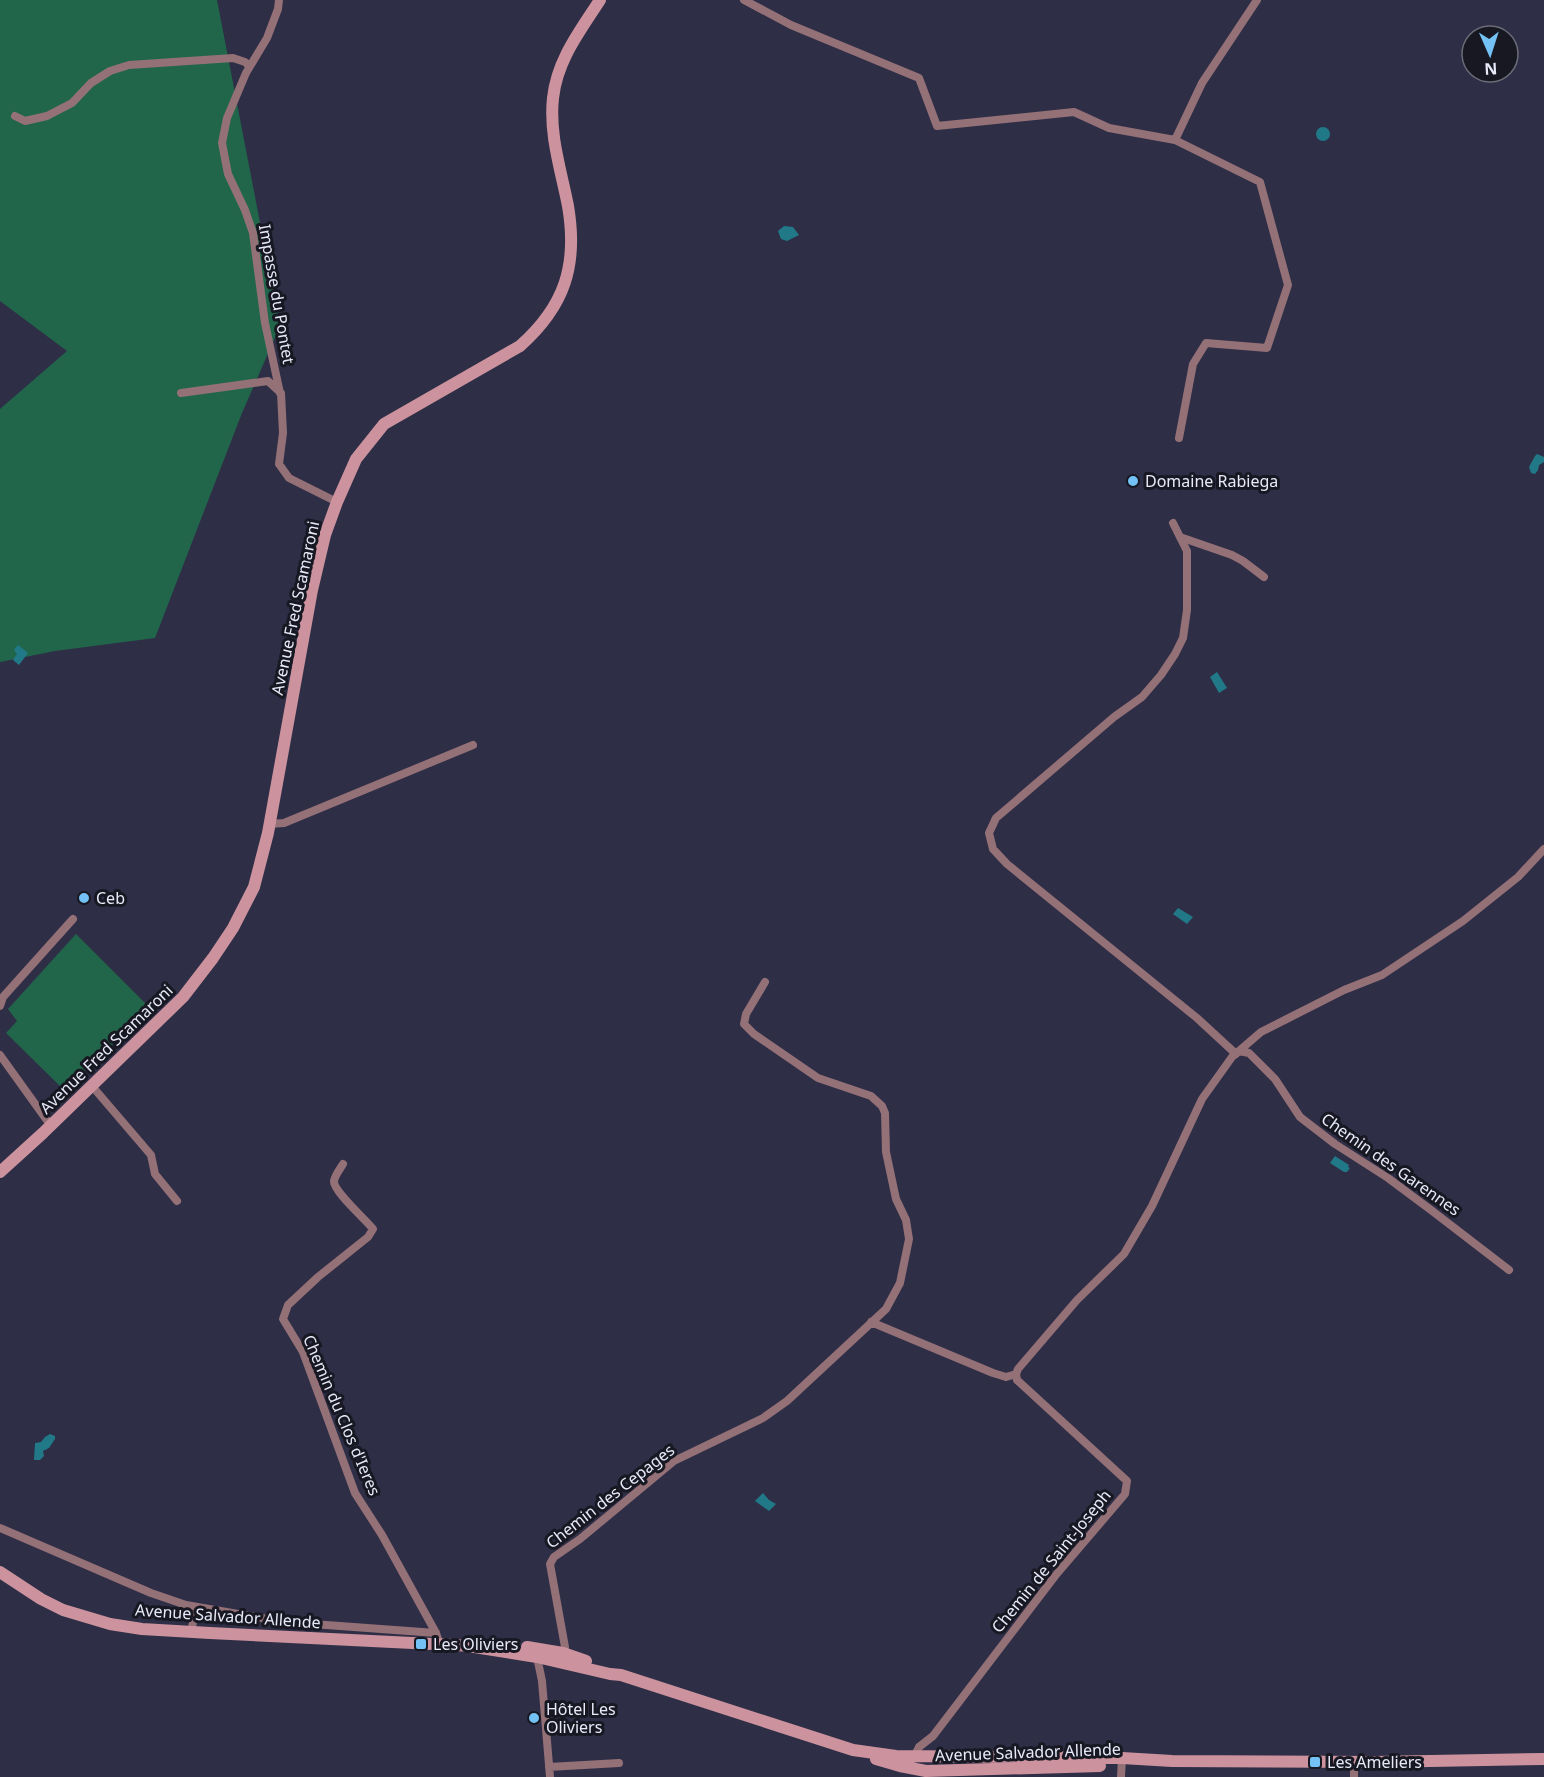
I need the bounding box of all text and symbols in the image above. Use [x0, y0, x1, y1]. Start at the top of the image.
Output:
north arrow [1460, 24, 1520, 84]
text: N [1484, 58, 1498, 80]
street label: Impasse du Pontet [254, 222, 300, 366]
place label: Domaine Rabiega [1145, 470, 1278, 492]
marker: Domaine Rabiega [1126, 474, 1140, 488]
street label: Avenue Fred Scamaroni [266, 519, 324, 697]
place label: Ceb [96, 887, 125, 909]
marker: Ceb [77, 891, 91, 905]
street label: Avenue Fred Scamaroni [35, 980, 177, 1118]
street label: Chemin des Garennes [1317, 1108, 1465, 1220]
street label: Chemin du Clos d'Ieres [298, 1331, 386, 1499]
street label: Chemin des Cepages [541, 1439, 679, 1553]
street label: Chemin de Saint-Joseph [986, 1485, 1116, 1637]
street label: Avenue Salvador Allende [135, 1599, 321, 1633]
place label: Les Oliviers [433, 1633, 519, 1655]
marker: Les Oliviers [414, 1637, 428, 1651]
place label: Hôtel Les Oliviers [546, 1698, 616, 1738]
marker: Hôtel Les Oliviers [527, 1711, 541, 1725]
street label: Avenue Salvador Allende [935, 1738, 1121, 1766]
place label: Les Ameliers [1327, 1751, 1422, 1773]
marker: Les Ameliers [1308, 1755, 1322, 1769]

